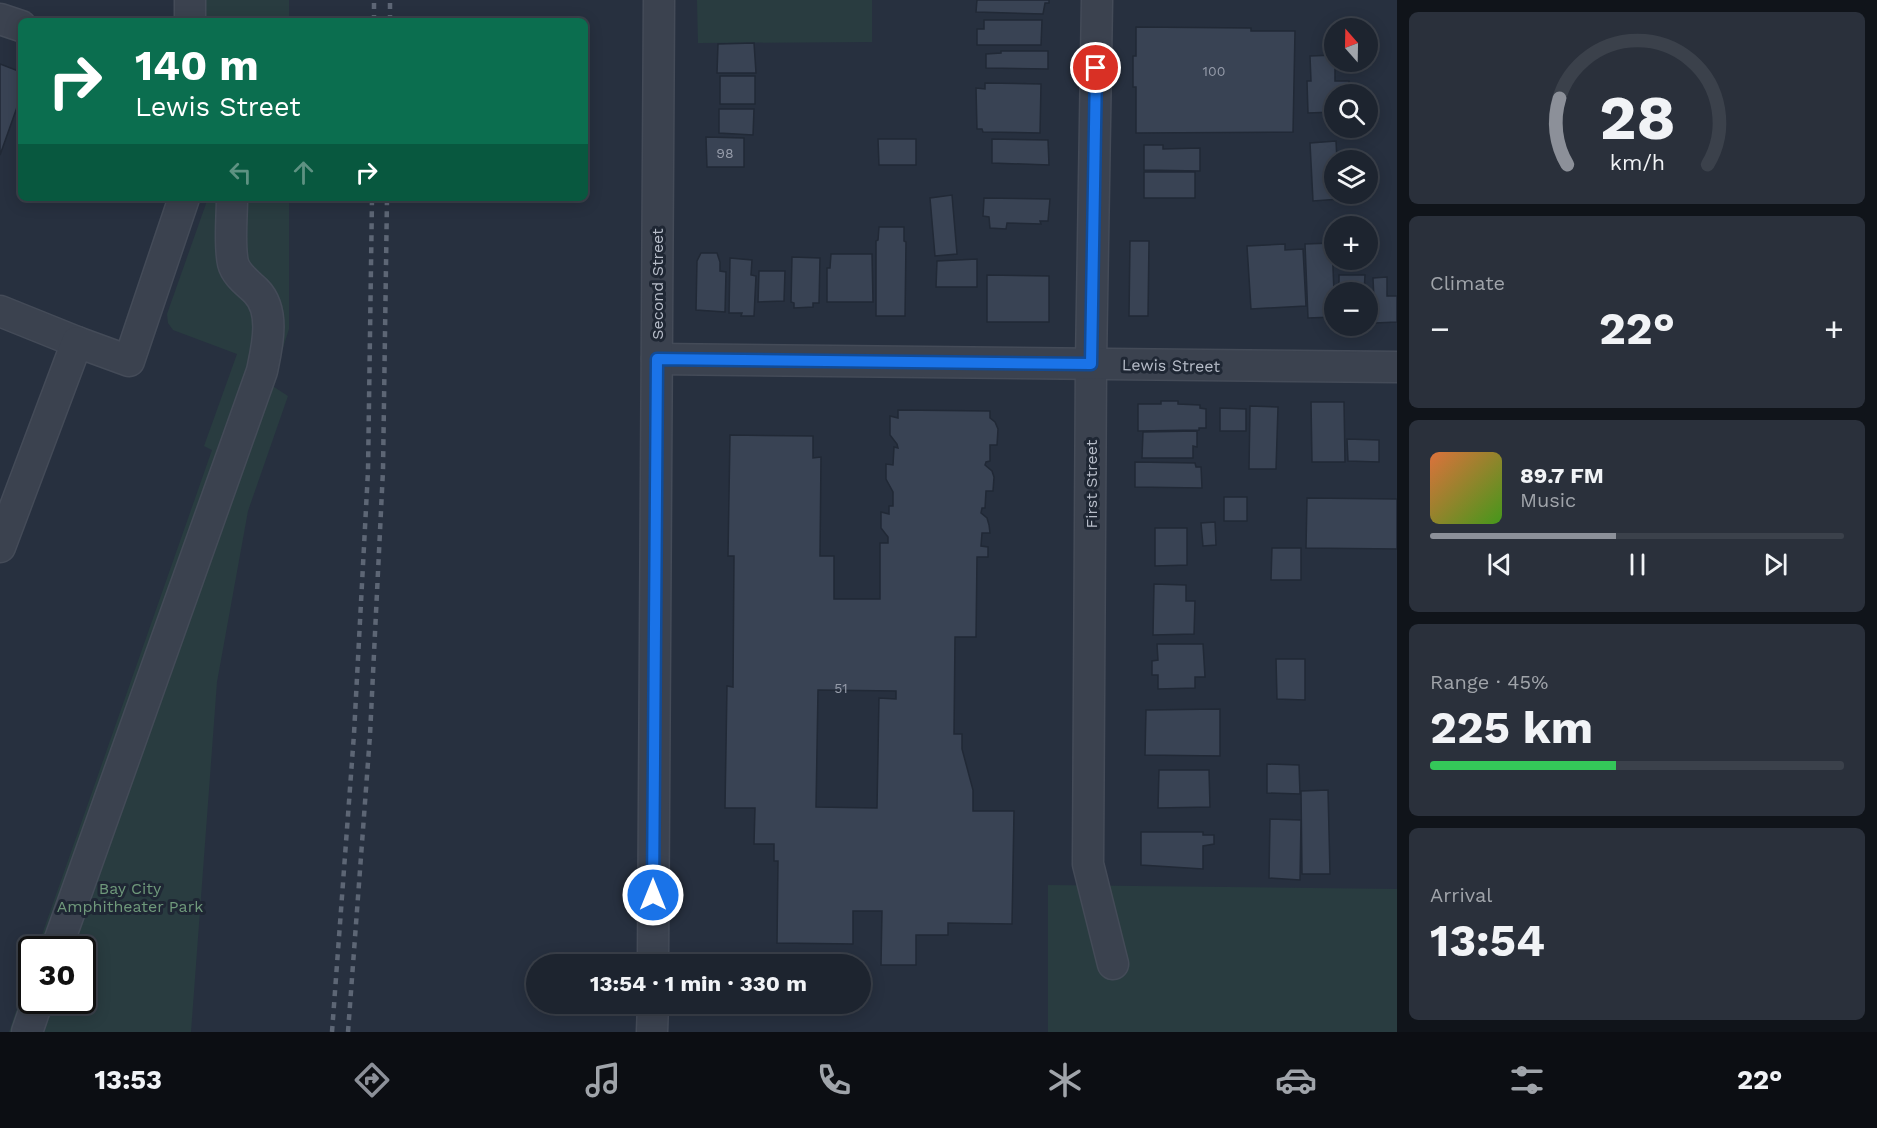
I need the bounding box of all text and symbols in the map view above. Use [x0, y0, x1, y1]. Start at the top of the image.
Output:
north arrow [1324, 18, 1378, 72]
map controls [1324, 18, 1378, 336]
text: 140 m [135, 41, 259, 90]
icon: right [36, 42, 114, 120]
pin [1070, 42, 1121, 93]
icon: arrive [1079, 51, 1112, 84]
house number: 100 [1203, 63, 1225, 79]
text: 28 [1599, 81, 1675, 154]
button: search [1324, 84, 1378, 138]
text: Lewis Street [135, 91, 300, 123]
house number: 98 [716, 145, 734, 161]
button: layers [1324, 150, 1378, 204]
text: km/h [1609, 150, 1665, 175]
icon: left [224, 156, 257, 189]
icon: ahead [287, 156, 320, 189]
icon: right [350, 156, 383, 189]
button: + [1324, 216, 1378, 270]
street label: Second Street [648, 228, 667, 340]
text: Climate [1430, 271, 1505, 295]
button: − [1324, 282, 1378, 336]
text: 22° [1599, 302, 1675, 355]
text: − [1430, 309, 1450, 348]
text: + [1824, 309, 1844, 348]
street label: Lewis Street [1122, 355, 1220, 376]
street label: First Street [1082, 439, 1101, 528]
text: 89.7 FM [1520, 463, 1604, 488]
text: Music [1520, 488, 1576, 512]
icon: previous [1483, 548, 1516, 581]
icon: pause [1621, 548, 1654, 581]
icon: next [1759, 548, 1792, 581]
text: Range · 45% [1430, 670, 1548, 694]
house number: 51 [834, 680, 848, 696]
text: 225 km [1430, 701, 1593, 754]
position arrow [621, 863, 685, 927]
park label: Bay City Amphitheater Park [57, 879, 203, 916]
text: Arrival [1430, 883, 1492, 907]
text: 13:54 [1430, 914, 1545, 967]
speed limit sign: 30 [18, 936, 96, 1014]
text: 13:54 · 1 min · 330 m [590, 971, 807, 996]
icon: directions [351, 1059, 393, 1101]
icon: music [582, 1059, 624, 1101]
icon: phone [813, 1059, 855, 1101]
icon: climate [1044, 1059, 1086, 1101]
icon: car [1275, 1059, 1317, 1101]
icon: filters [1506, 1059, 1548, 1101]
text: 13:53 [94, 1064, 162, 1096]
text: 22° [1737, 1064, 1783, 1096]

